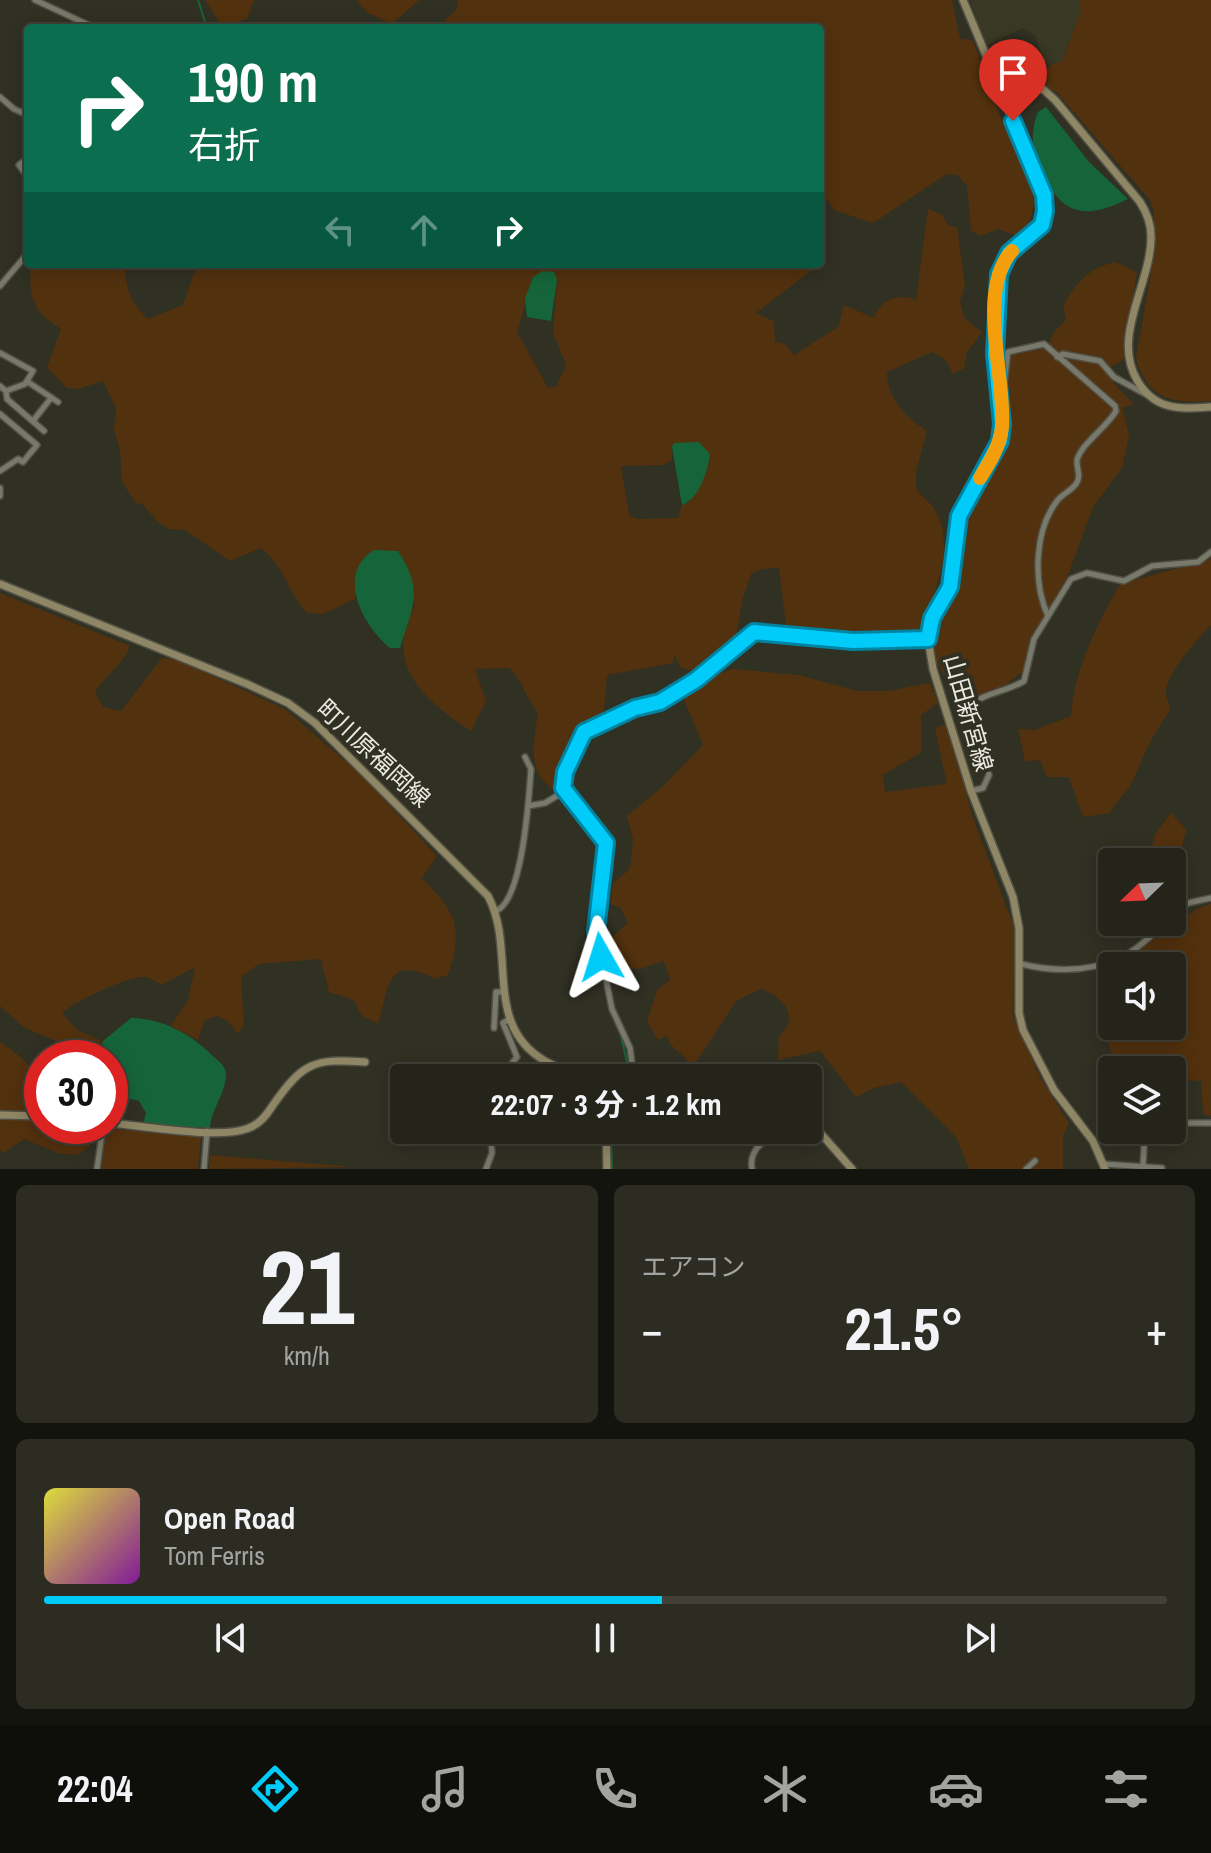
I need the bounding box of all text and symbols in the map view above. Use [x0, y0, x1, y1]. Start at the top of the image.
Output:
pin [979, 39, 1047, 121]
text: 190 m [188, 44, 318, 119]
icon: arrive [991, 51, 1035, 95]
icon: right [56, 56, 160, 160]
text: 右折 [188, 121, 260, 169]
icon: left [318, 208, 362, 252]
icon: ahead [402, 208, 446, 252]
icon: right [486, 208, 530, 252]
street label: 山田新宮線 [937, 651, 1001, 775]
street label: 町川原福岡線 [310, 692, 438, 814]
north arrow [1098, 848, 1186, 936]
map controls [1098, 848, 1186, 1144]
position arrow [559, 915, 643, 999]
button: sound [1098, 952, 1186, 1040]
speed limit sign: 30 [24, 1040, 128, 1144]
button: layers [1098, 1056, 1186, 1144]
text: 22:07 · 3 分 · 1.2 km [490, 1084, 722, 1124]
text: 21 [259, 1216, 354, 1356]
text: エアコン [642, 1249, 746, 1284]
text: 21.5° [844, 1288, 964, 1369]
text: − [642, 1299, 663, 1359]
text: + [1146, 1299, 1167, 1359]
text: km/h [284, 1338, 330, 1373]
text: Open Road [164, 1498, 295, 1538]
text: Tom Ferris [164, 1538, 265, 1573]
icon: previous [209, 1616, 253, 1660]
icon: pause [583, 1616, 627, 1660]
icon: next [958, 1616, 1002, 1660]
icon: directions [247, 1761, 303, 1817]
icon: music [417, 1761, 473, 1817]
icon: phone [587, 1761, 643, 1817]
icon: climate [757, 1761, 813, 1817]
icon: car [928, 1761, 984, 1817]
icon: filters [1098, 1761, 1154, 1817]
text: 22:04 [57, 1765, 133, 1813]

